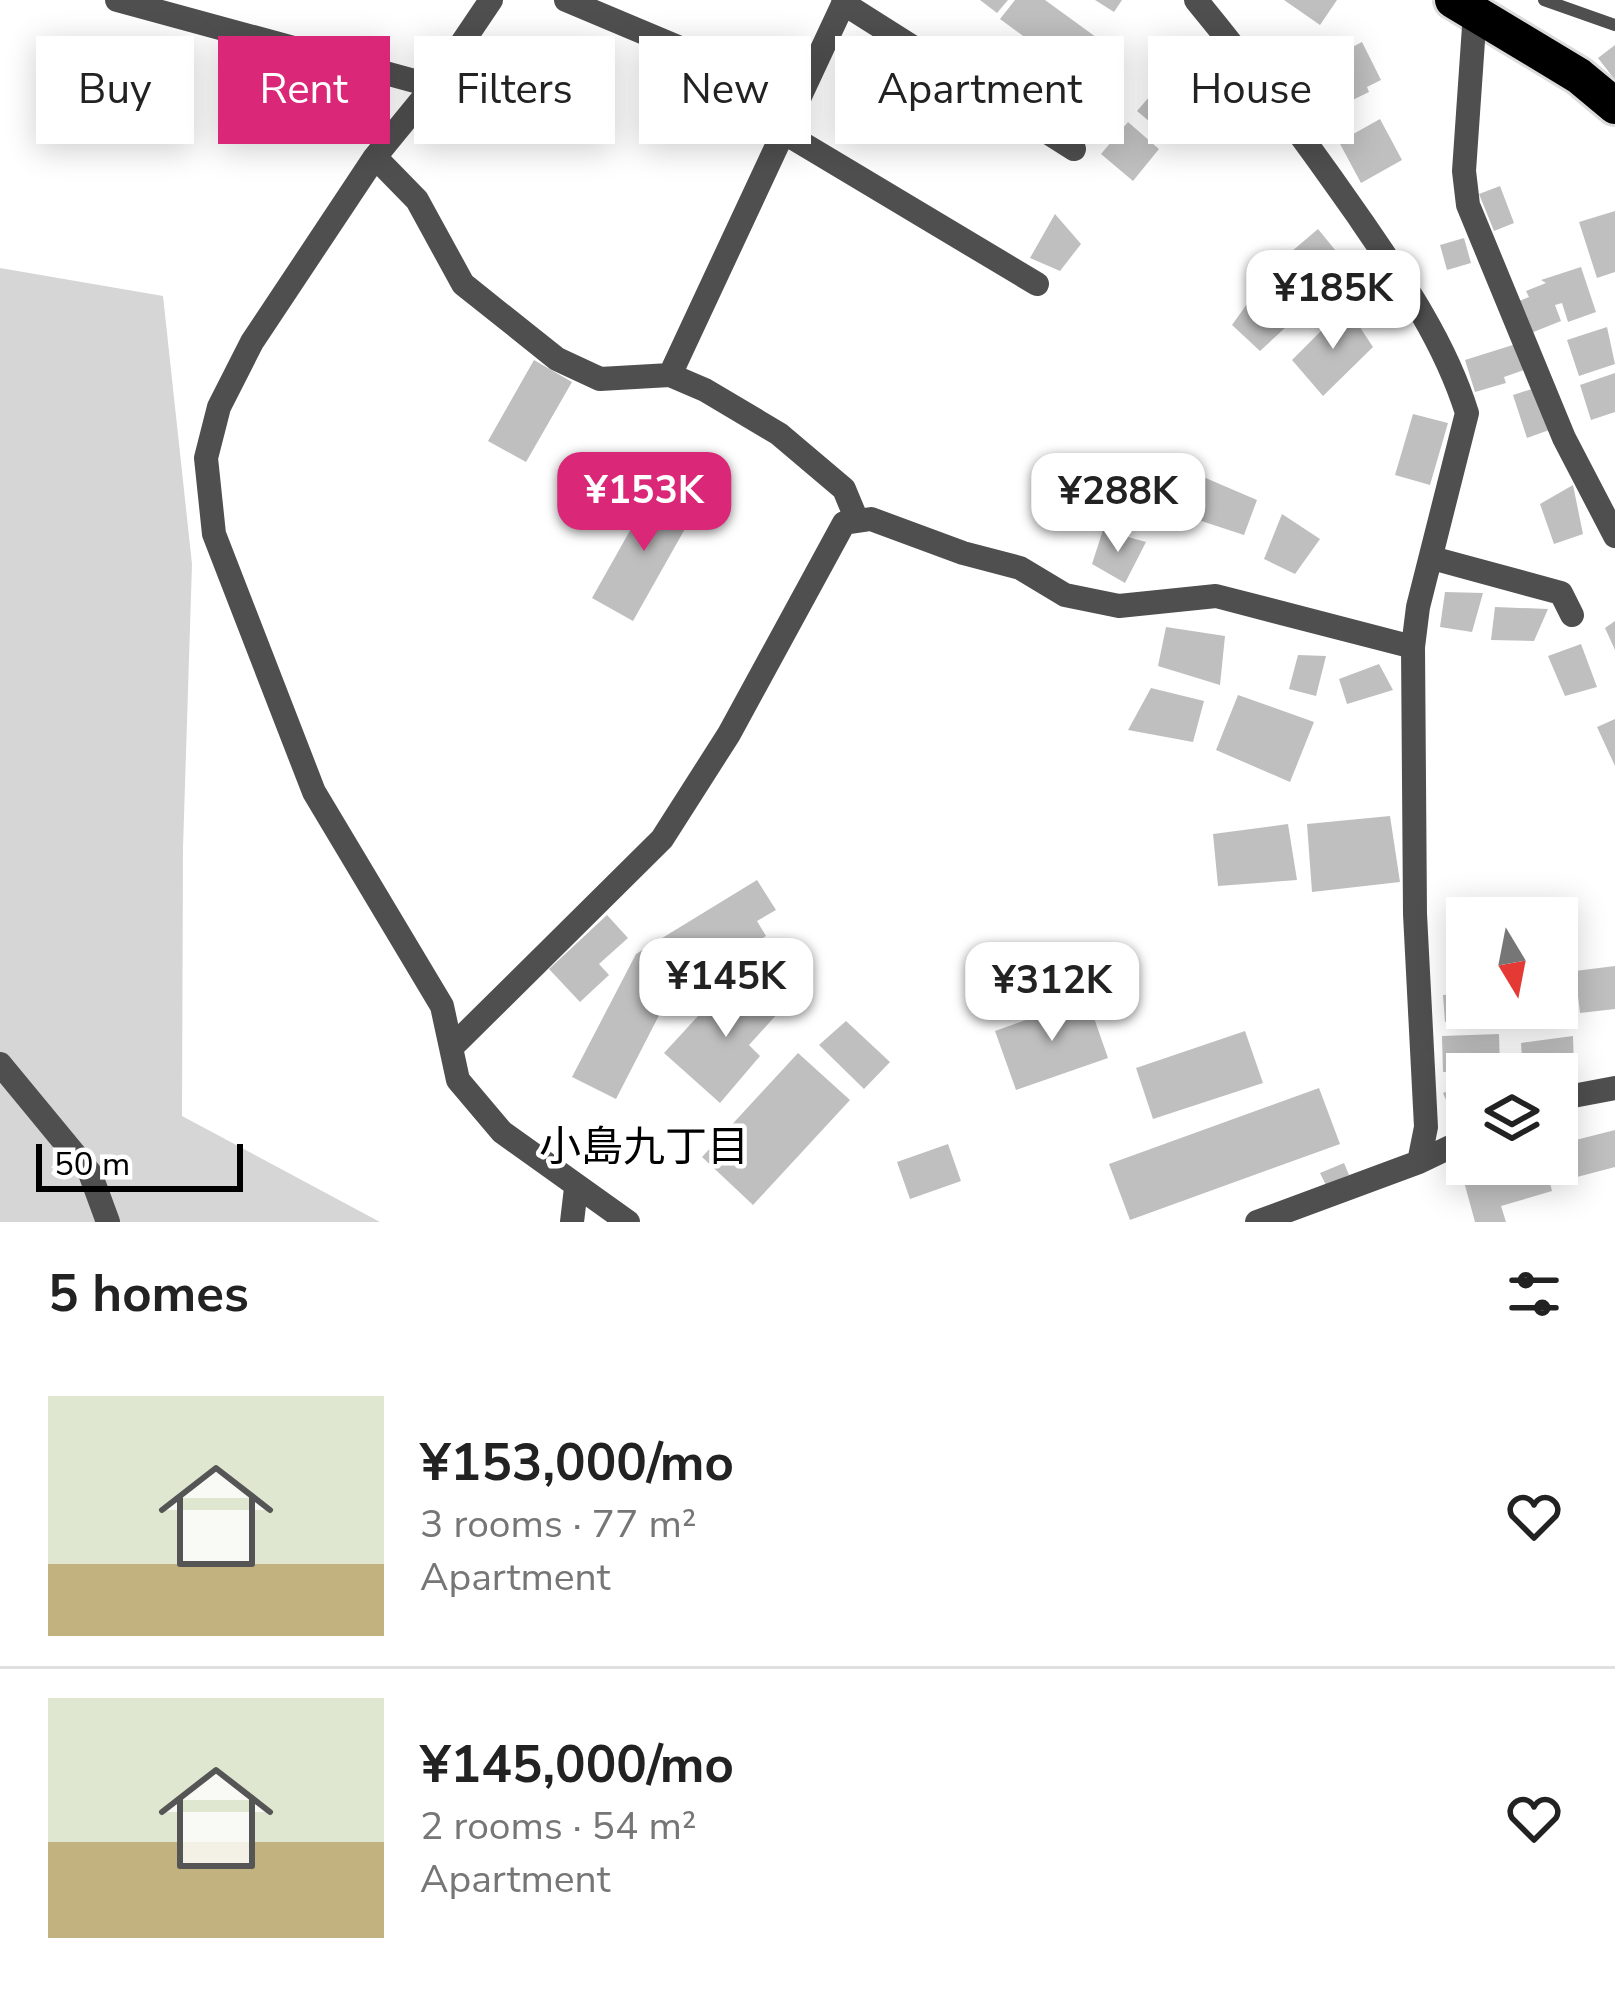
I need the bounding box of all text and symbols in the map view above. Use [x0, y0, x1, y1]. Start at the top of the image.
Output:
chip: Buy [36, 36, 194, 144]
chip: Rent [218, 36, 390, 144]
chip: Filters [414, 36, 615, 144]
chip: New [639, 36, 811, 144]
chip: Apartment [835, 36, 1124, 144]
chip: House [1148, 36, 1354, 144]
pin: ¥185K [1249, 250, 1417, 352]
text: ¥185K [1273, 262, 1393, 315]
pin: ¥153K [560, 452, 728, 554]
pin: ¥288K [1034, 453, 1202, 555]
text: ¥153K [584, 464, 704, 517]
text: ¥288K [1058, 465, 1178, 518]
north arrow [1446, 897, 1578, 1029]
map controls [1446, 897, 1578, 1185]
pin: ¥145K [642, 938, 810, 1040]
pin: ¥312K [968, 942, 1136, 1044]
text: ¥145K [666, 950, 786, 1003]
text: ¥312K [992, 954, 1112, 1007]
button: layers [1446, 1053, 1578, 1185]
district label: 小島九丁目 [539, 1119, 749, 1176]
scale bar [36, 1138, 243, 1191]
text: 50 m [54, 1142, 130, 1187]
text: 5 homes [48, 1259, 249, 1329]
icon: filters [1501, 1261, 1567, 1327]
text: ¥153,000/mo [420, 1428, 734, 1498]
icon: home [144, 1444, 288, 1588]
icon: heart [1501, 1483, 1567, 1549]
text: 3 rooms · 77 m² [420, 1498, 697, 1551]
text: Apartment [420, 1551, 610, 1604]
text: ¥145,000/mo [420, 1730, 734, 1800]
icon: home [144, 1746, 288, 1890]
icon: heart [1501, 1785, 1567, 1851]
text: 2 rooms · 54 m² [420, 1800, 697, 1853]
text: Apartment [420, 1853, 610, 1906]

